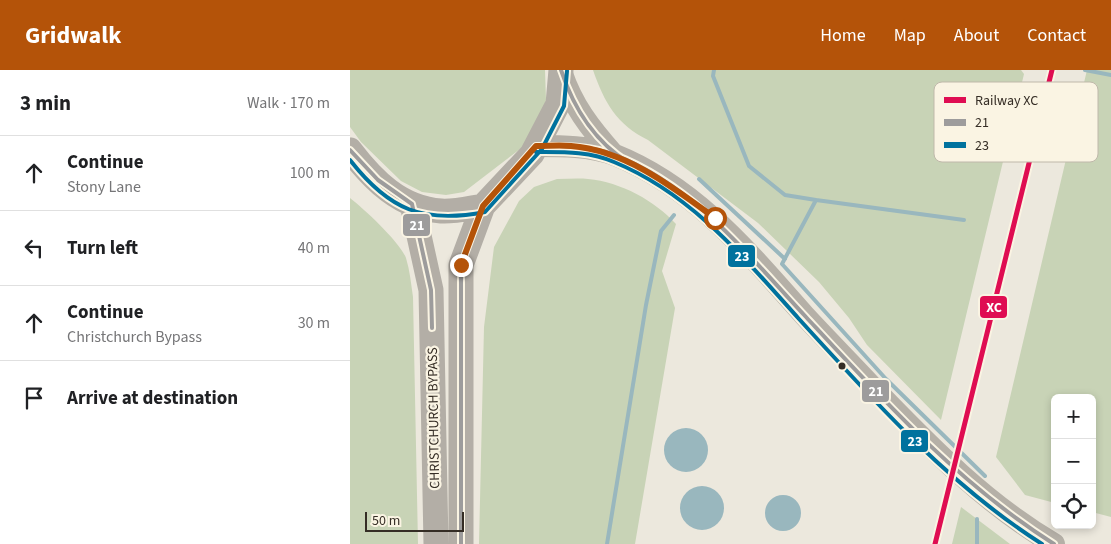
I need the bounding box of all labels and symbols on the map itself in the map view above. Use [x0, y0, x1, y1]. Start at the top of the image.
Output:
legend [934, 82, 1098, 162]
text: Railway XC [975, 91, 1038, 111]
text: 21 [975, 113, 989, 133]
text: 23 [975, 136, 989, 156]
route start [704, 207, 727, 230]
line badge: 21 [402, 213, 431, 237]
text: 21 [410, 216, 424, 236]
line badge: 23 [727, 244, 756, 268]
text: 23 [735, 247, 749, 267]
route end [450, 254, 473, 277]
line badge: XC [979, 295, 1008, 319]
text: XC [986, 298, 1002, 318]
street label: CHRISTCHURCH BYPASS [423, 347, 445, 489]
unlabelled marker [837, 361, 847, 371]
line badge: 21 [861, 379, 890, 403]
text: 21 [869, 382, 883, 402]
line badge: 23 [900, 429, 929, 453]
text: 23 [908, 432, 922, 452]
scale bar [365, 509, 464, 532]

